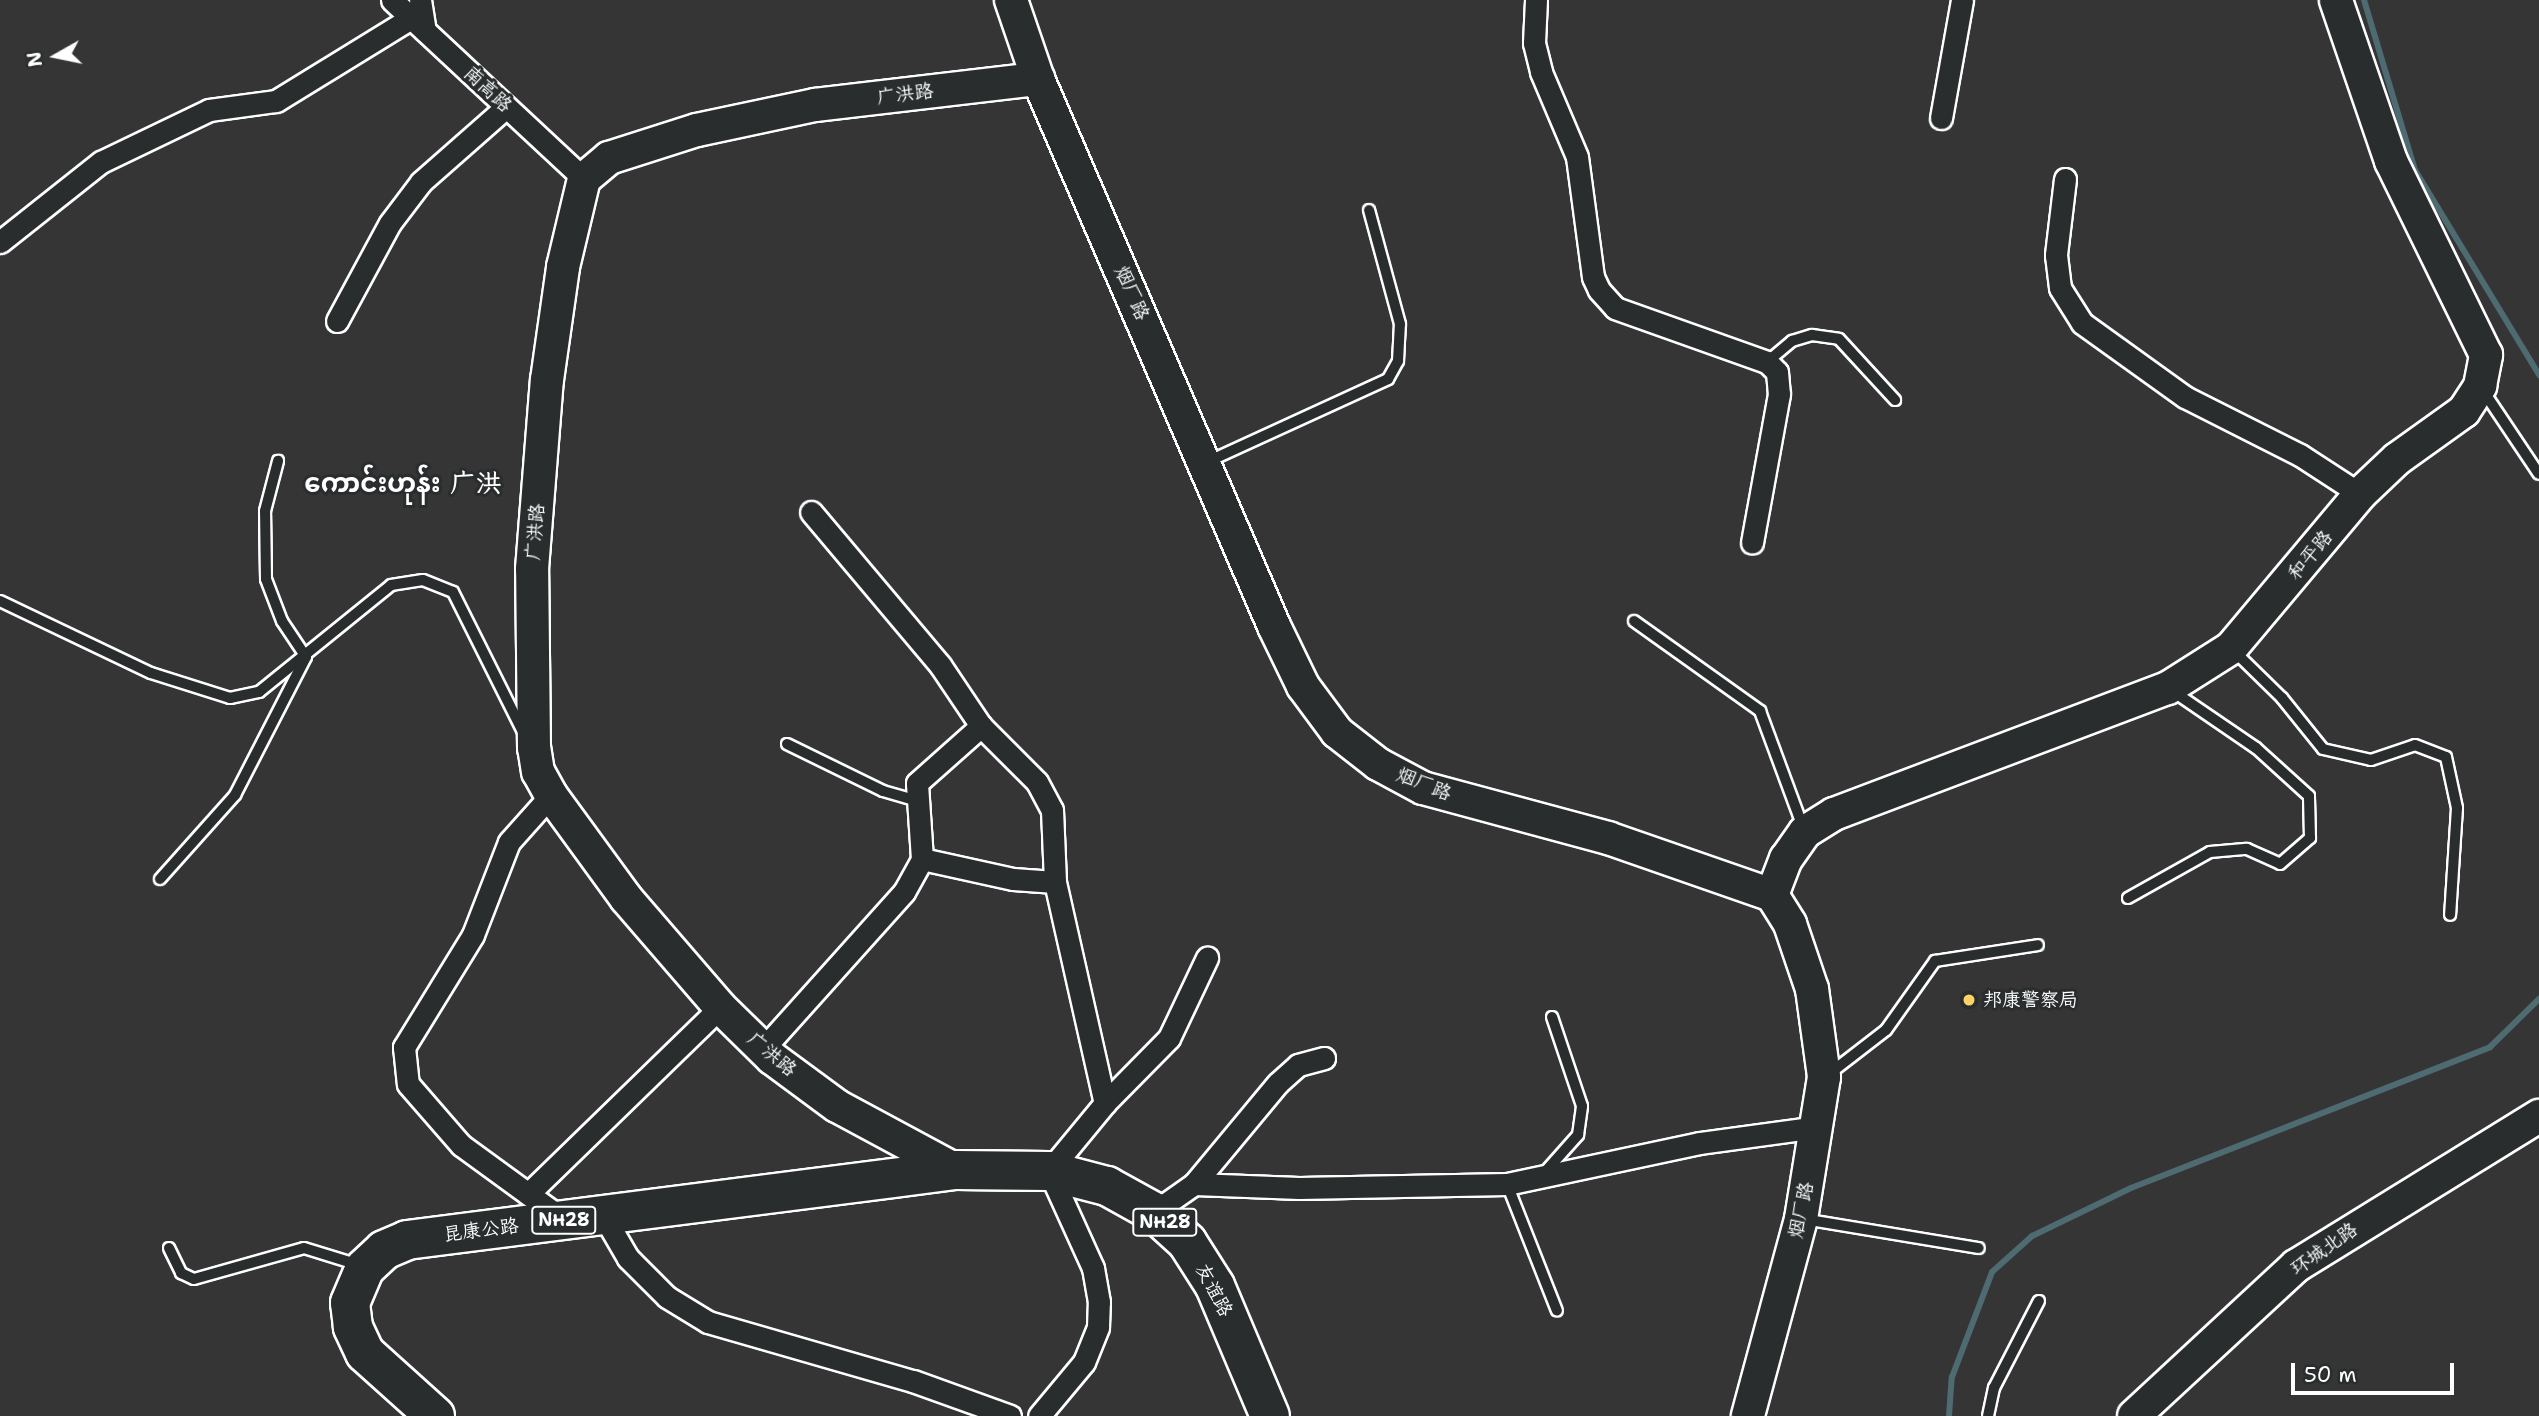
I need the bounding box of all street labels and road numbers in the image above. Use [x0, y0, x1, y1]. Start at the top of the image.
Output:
street label: 南高路 [459, 61, 517, 117]
street label: 广洪路 [875, 79, 935, 109]
street label: 烟厂路 [1110, 262, 1154, 324]
street label: 广洪路 [521, 503, 549, 561]
street label: 和平路 [2283, 526, 2337, 584]
street label: 烟厂路 [1393, 763, 1455, 805]
street label: 广洪路 [743, 1027, 801, 1081]
street label: 烟厂路 [1784, 1180, 1818, 1240]
road number: NH28 [531, 1205, 597, 1234]
road number: NH28 [1132, 1208, 1198, 1237]
street label: 昆康公路 [442, 1214, 520, 1246]
street label: 环城北路 [2286, 1218, 2362, 1280]
street label: 友谊路 [1191, 1259, 1237, 1321]

